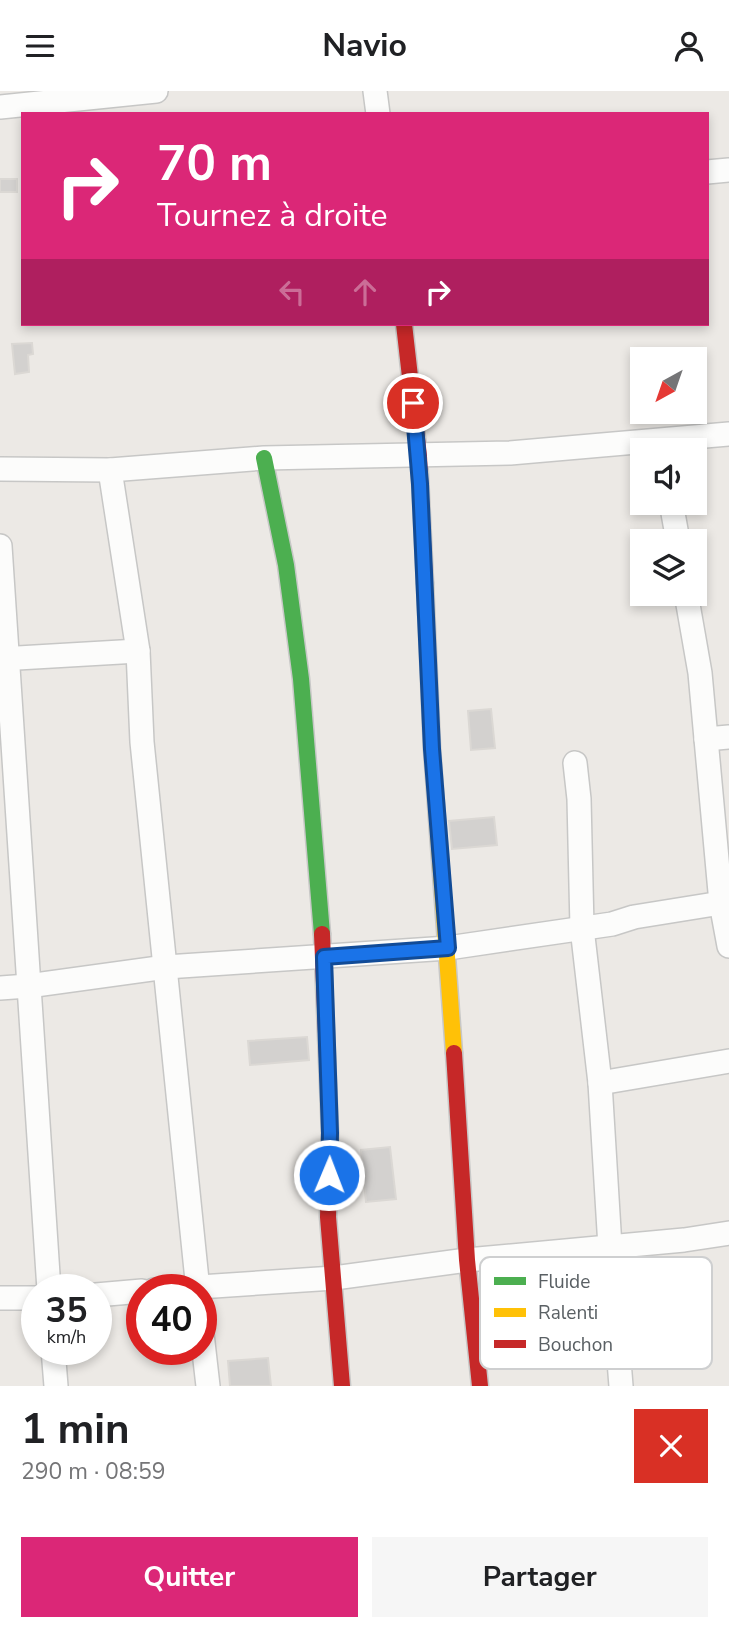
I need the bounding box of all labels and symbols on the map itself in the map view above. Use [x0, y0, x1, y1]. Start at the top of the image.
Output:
north arrow [630, 347, 707, 423]
pin [383, 373, 443, 433]
position arrow [292, 1138, 366, 1212]
legend [480, 1257, 712, 1369]
text: Fluide [538, 1269, 590, 1295]
speed limit sign: 40 [126, 1274, 217, 1365]
text: Ralenti [538, 1300, 598, 1326]
text: Bouchon [538, 1332, 613, 1358]

